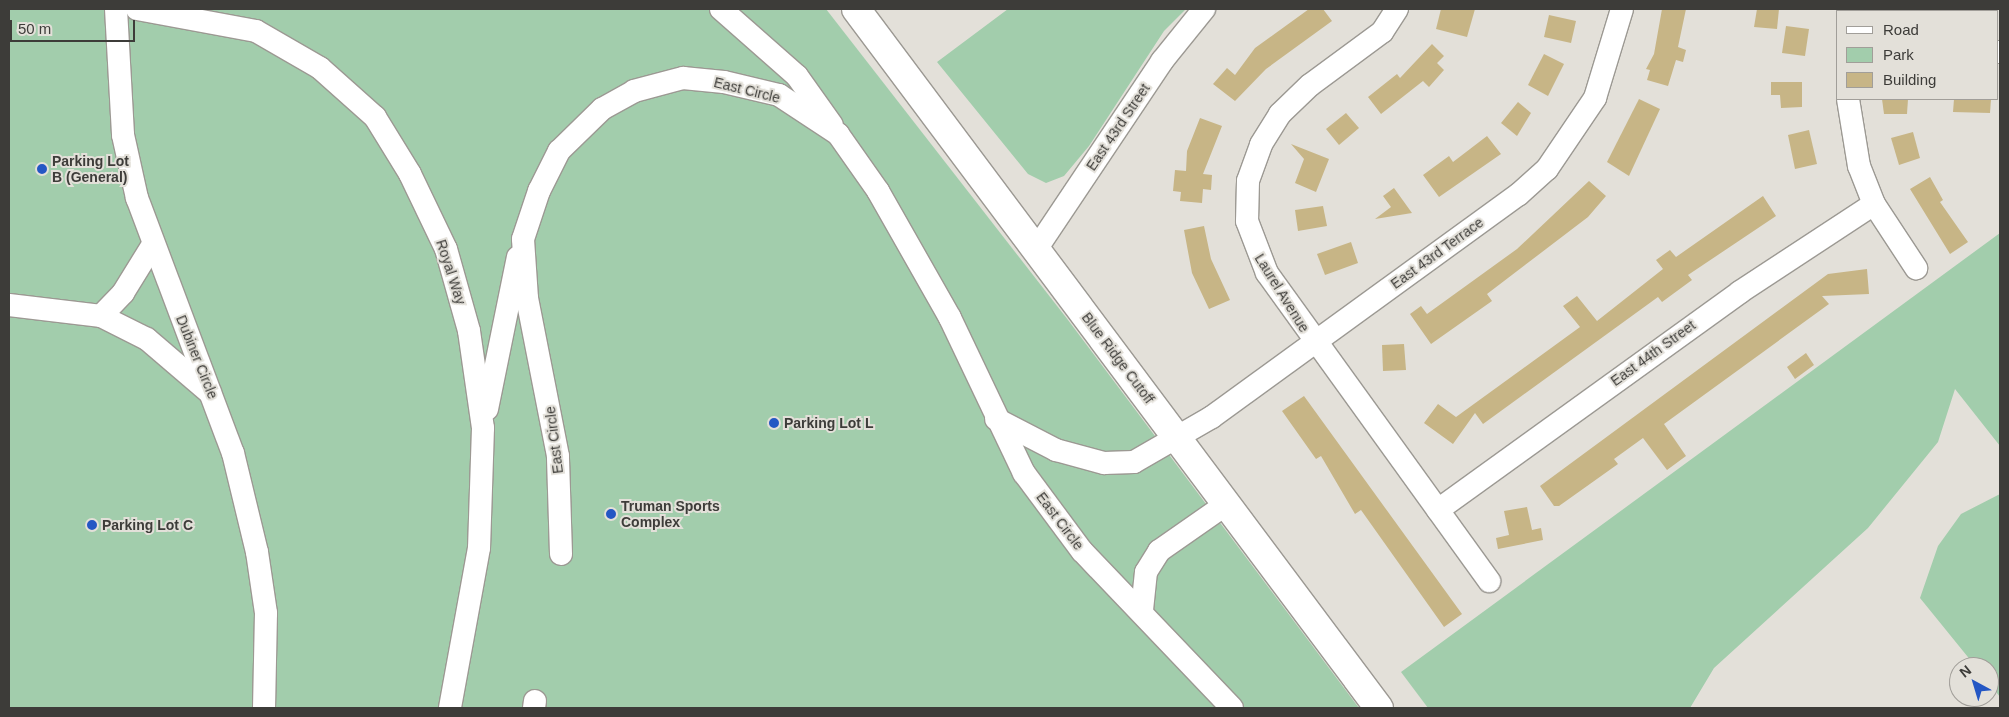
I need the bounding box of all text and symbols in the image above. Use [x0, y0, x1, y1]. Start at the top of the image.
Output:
scale bar [12, 10, 138, 42]
legend [1836, 10, 1999, 100]
text: 50 m [18, 20, 51, 37]
text: Road [1883, 21, 1919, 38]
text: Park [1883, 46, 1914, 63]
text: Building [1883, 71, 1936, 88]
street label: East Circle [712, 74, 782, 106]
street label: East 43rd Street [1083, 80, 1153, 174]
place label: Parking Lot B (General) [52, 153, 129, 186]
marker: Parking Lot B (General) [36, 163, 48, 175]
street label: East 43rd Terrace [1387, 214, 1487, 292]
street label: Royal Way [433, 237, 469, 307]
street label: Laurel Avenue [1251, 250, 1313, 336]
street label: Blue Ridge Cutoff [1078, 309, 1158, 407]
street label: Dubiner Circle [173, 313, 221, 401]
street label: East 44th Street [1607, 317, 1699, 389]
street label: East Circle [542, 405, 566, 475]
place label: Parking Lot L [784, 415, 873, 431]
marker: Parking Lot L [768, 417, 780, 429]
street label: East Circle [1033, 489, 1087, 553]
place label: Truman Sports Complex [621, 498, 720, 530]
marker: Truman Sports Complex [605, 508, 617, 520]
place label: Parking Lot C [102, 517, 193, 533]
marker: Parking Lot C [86, 519, 98, 531]
north arrow [1949, 657, 1999, 707]
text: N [1956, 662, 1974, 681]

